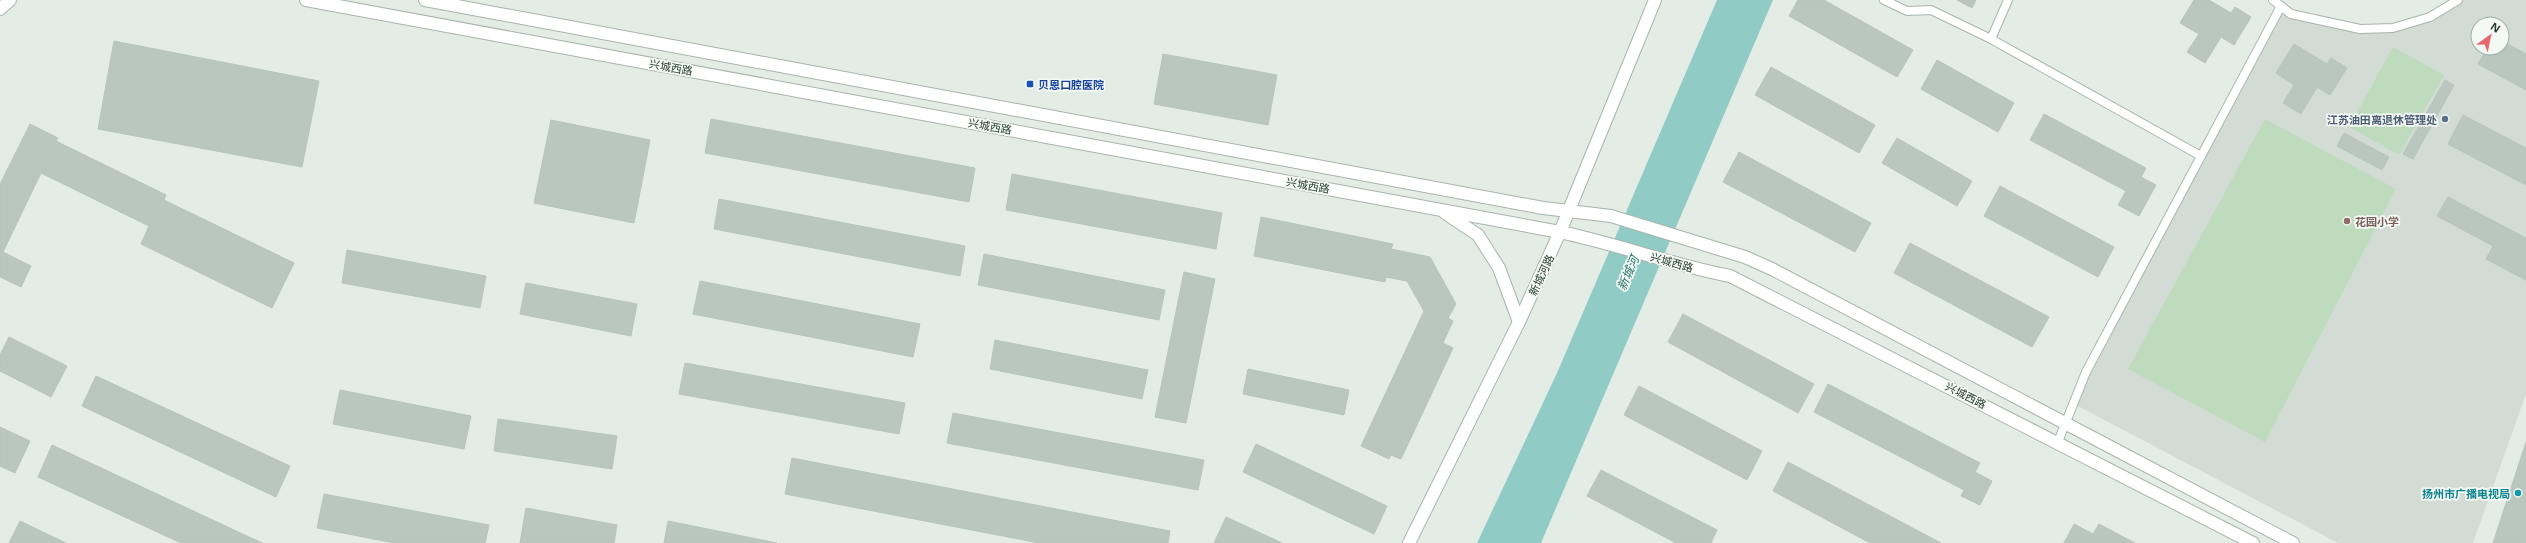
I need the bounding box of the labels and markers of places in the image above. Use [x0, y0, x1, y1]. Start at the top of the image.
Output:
place label: 贝恩口腔医院 [1038, 77, 1104, 92]
marker: 贝恩口腔医院 [1025, 79, 1035, 89]
place label: 江苏油田离退休管理处 [2327, 112, 2437, 127]
marker: 江苏油田离退休管理处 [2440, 114, 2450, 124]
place label: 花园小学 [2355, 214, 2399, 229]
marker: 花园小学 [2342, 216, 2352, 226]
place label: 扬州市广播电视局 [2422, 486, 2510, 501]
marker: 扬州市广播电视局 [2513, 488, 2523, 498]

